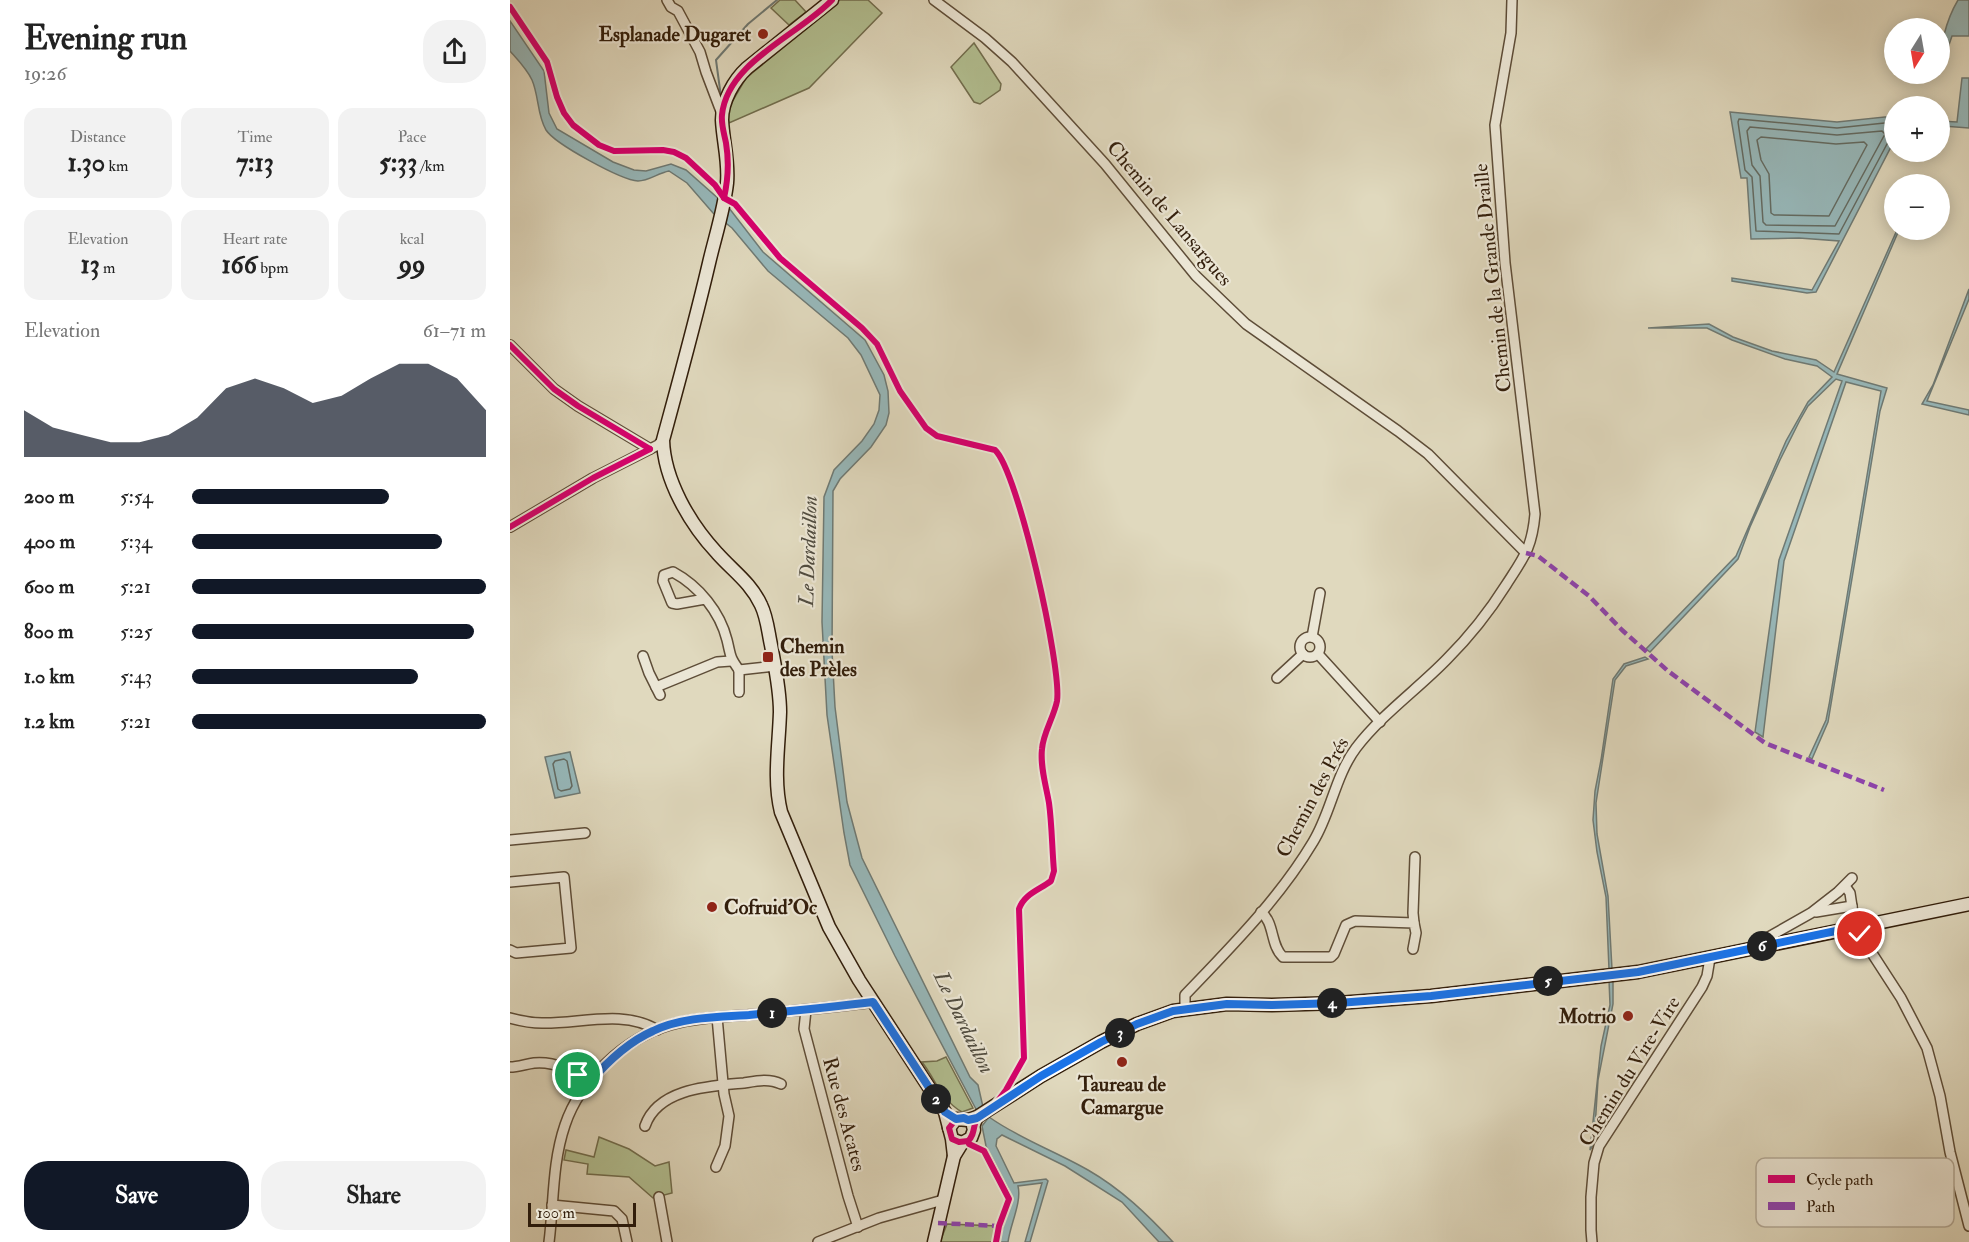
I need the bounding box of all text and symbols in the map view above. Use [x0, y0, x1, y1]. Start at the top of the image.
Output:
text: Evening run [24, 18, 187, 59]
north arrow [1884, 18, 1950, 84]
map controls [1884, 18, 1950, 240]
button: share [423, 20, 486, 83]
place label: Esplanade Dugaret [599, 22, 752, 48]
marker: Esplanade Dugaret [756, 27, 770, 41]
text: 19:26 [24, 61, 66, 86]
button: + [1884, 96, 1950, 162]
text: Distance [70, 127, 126, 147]
text: Time [238, 127, 272, 147]
text: Pace [398, 127, 426, 147]
street label: Chemin de Lansargues [1101, 135, 1238, 291]
text: 1.30 [67, 147, 105, 179]
text: 7:13 [236, 147, 274, 179]
text: 5:33 [379, 147, 417, 179]
text: km [105, 156, 129, 176]
text: /km [417, 156, 445, 176]
street label: Chemin de la Grande Draille [1468, 162, 1517, 394]
button: − [1884, 174, 1950, 240]
text: Elevation [68, 229, 128, 249]
text: Heart rate [222, 229, 288, 249]
text: kcal [400, 229, 424, 249]
text: 13 [80, 249, 100, 281]
text: 166 [221, 249, 257, 281]
text: 99 [399, 249, 425, 281]
text: m [100, 258, 116, 278]
text: bpm [257, 258, 289, 278]
text: Elevation [24, 318, 100, 343]
text: 61–71 m [423, 318, 486, 343]
text: 200 m [24, 484, 74, 509]
text: 5:54 [120, 484, 153, 509]
water label: Le Dardaillon [793, 495, 824, 608]
text: 400 m [24, 529, 75, 554]
text: 5:34 [120, 529, 152, 554]
text: 600 m [24, 574, 74, 599]
text: 5:21 [120, 574, 151, 599]
text: 800 m [24, 619, 74, 644]
text: 5:25 [120, 619, 153, 644]
place label: Chemin des Prèles [780, 634, 857, 682]
marker: Chemin des Prèles [761, 650, 775, 664]
text: 1.0 km [24, 664, 75, 689]
text: 5:43 [120, 664, 152, 689]
text: 1.2 km [24, 709, 74, 734]
text: 5:21 [120, 709, 151, 734]
street label: Chemin des Prés [1270, 733, 1355, 861]
place label: Cofruid’Oc [724, 895, 818, 920]
marker: Cofruid’Oc [705, 900, 719, 914]
pin [1834, 908, 1885, 959]
icon: check [1843, 917, 1876, 950]
pin: 6 [1747, 931, 1777, 961]
text: 6 [1758, 936, 1766, 956]
water label: Le Dardaillon [927, 966, 1000, 1078]
pin: 5 [1533, 966, 1563, 996]
text: 5 [1544, 971, 1552, 991]
pin: 4 [1317, 988, 1347, 1018]
street label: Chemin du Vire-Vire [1573, 992, 1686, 1151]
text: 4 [1328, 993, 1336, 1013]
pin: 1 [757, 998, 787, 1028]
text: 1 [769, 1003, 775, 1023]
place label: Motrio [1558, 1004, 1616, 1029]
marker: Motrio [1621, 1009, 1635, 1023]
pin: 3 [1105, 1018, 1135, 1048]
text: 3 [1117, 1023, 1123, 1043]
pin [552, 1049, 603, 1100]
street label: Rue des Acates [817, 1054, 872, 1174]
marker: Taureau de Camargue [1115, 1055, 1129, 1069]
icon: arrive [561, 1058, 594, 1091]
place label: Taureau de Camargue [1077, 1072, 1167, 1121]
pin: 2 [921, 1084, 951, 1114]
text: 2 [932, 1089, 940, 1109]
legend [1756, 1158, 1954, 1227]
button: Save [24, 1161, 249, 1230]
button: Share [261, 1161, 486, 1230]
text: Cycle path [1806, 1170, 1874, 1191]
text: Path [1806, 1197, 1836, 1217]
scale bar [528, 1200, 636, 1228]
text: 100 m [537, 1203, 575, 1223]

